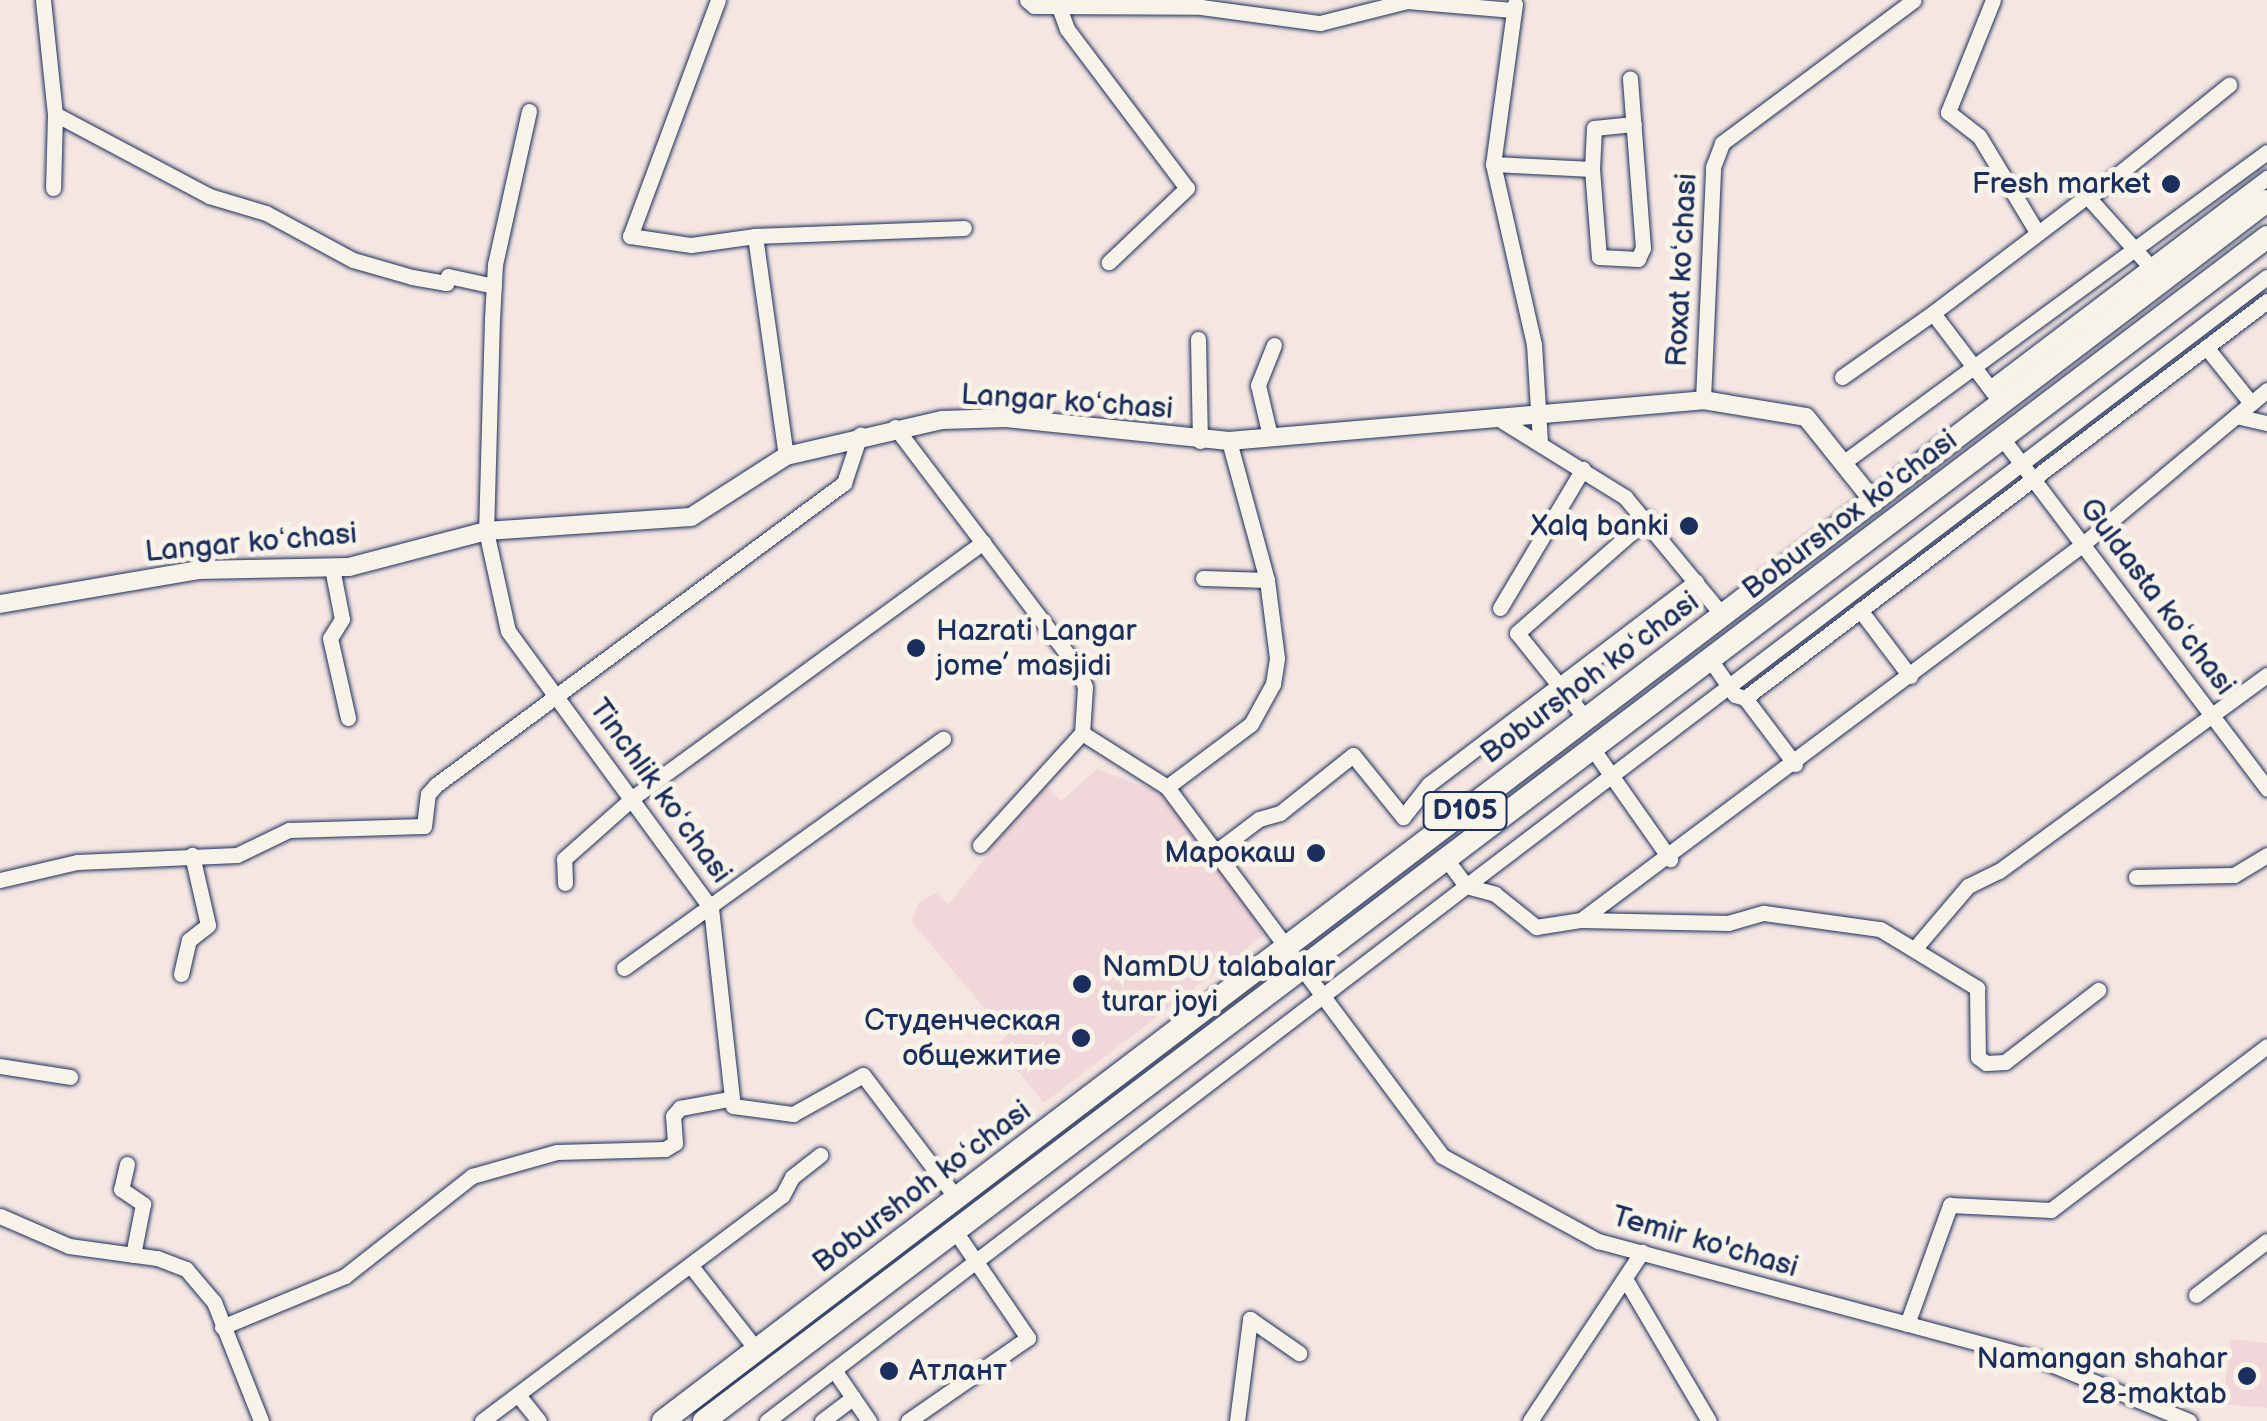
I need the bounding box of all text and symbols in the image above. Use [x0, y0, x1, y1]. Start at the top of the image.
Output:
place label: Fresh market [1972, 166, 2151, 202]
street label: Roxat koʻchasi [1659, 172, 1705, 368]
marker: Fresh market [2160, 173, 2182, 195]
street label: Langar koʻchasi [960, 377, 1174, 427]
street label: Boburshox ko'chasi [1735, 422, 1965, 608]
street label: Guldasta koʻchasi [2071, 491, 2243, 703]
place label: Xalq banki [1531, 508, 1669, 544]
marker: Xalq banki [1678, 515, 1700, 537]
street label: Langar koʻchasi [143, 516, 359, 570]
street label: Boburshoh koʻchasi [1474, 584, 1706, 772]
place label: Hazrati Langar jome’ masjidi [936, 613, 1136, 684]
marker: Hazrati Langar jome’ masjidi [905, 637, 927, 659]
street label: Tinchlik koʻchasi [581, 692, 739, 890]
road number: D105 [1422, 788, 1508, 834]
place label: Марокаш [1164, 835, 1296, 871]
marker: Марокаш [1305, 842, 1327, 864]
place label: NamDU talabalar turar joyi [1102, 949, 1335, 1020]
marker: NamDU talabalar turar joyi [1071, 973, 1093, 995]
place label: Студенческая общежитие [864, 1003, 1061, 1074]
marker: Студенческая общежитие [1070, 1027, 1092, 1049]
street label: Boburshoh koʻchasi [806, 1093, 1038, 1281]
street label: Temir ko'chasi [1608, 1198, 1802, 1286]
place label: Namangan shahar 28-maktab [1977, 1341, 2227, 1412]
place label: Атлант [909, 1353, 1007, 1389]
marker: Атлант [878, 1360, 900, 1382]
marker: Namangan shahar 28-maktab [2236, 1365, 2258, 1387]

